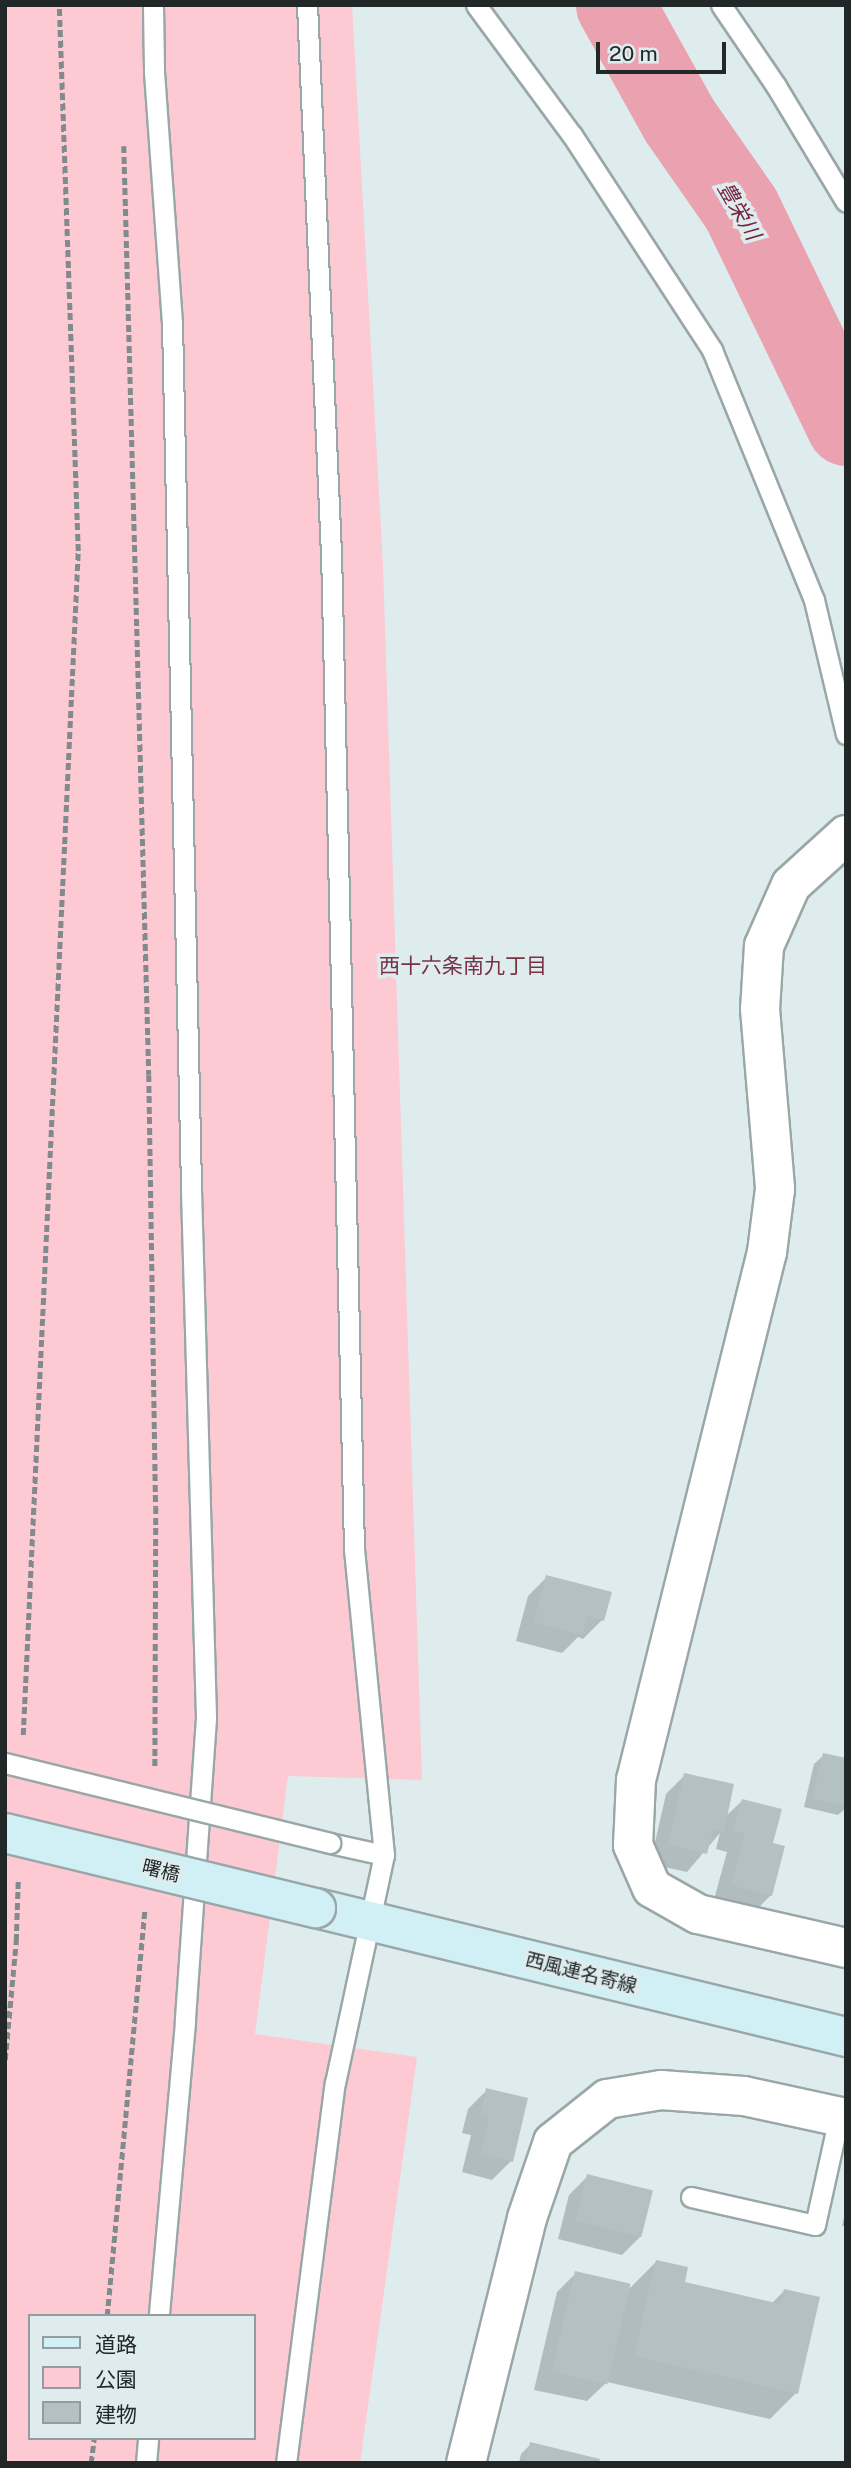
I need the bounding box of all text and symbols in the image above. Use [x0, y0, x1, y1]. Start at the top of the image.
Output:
scale bar [599, 28, 728, 72]
text: 20 m [609, 41, 658, 66]
water label: 豊栄川 [712, 177, 766, 245]
district label: 西十六条南九丁目 [379, 953, 547, 979]
street label: 曙橋 [140, 1855, 182, 1887]
street label: 西風連名寄線 [523, 1948, 639, 1998]
legend [28, 2314, 256, 2440]
text: 道路 [95, 2332, 137, 2357]
text: 公園 [95, 2367, 137, 2392]
text: 建物 [95, 2402, 137, 2427]

